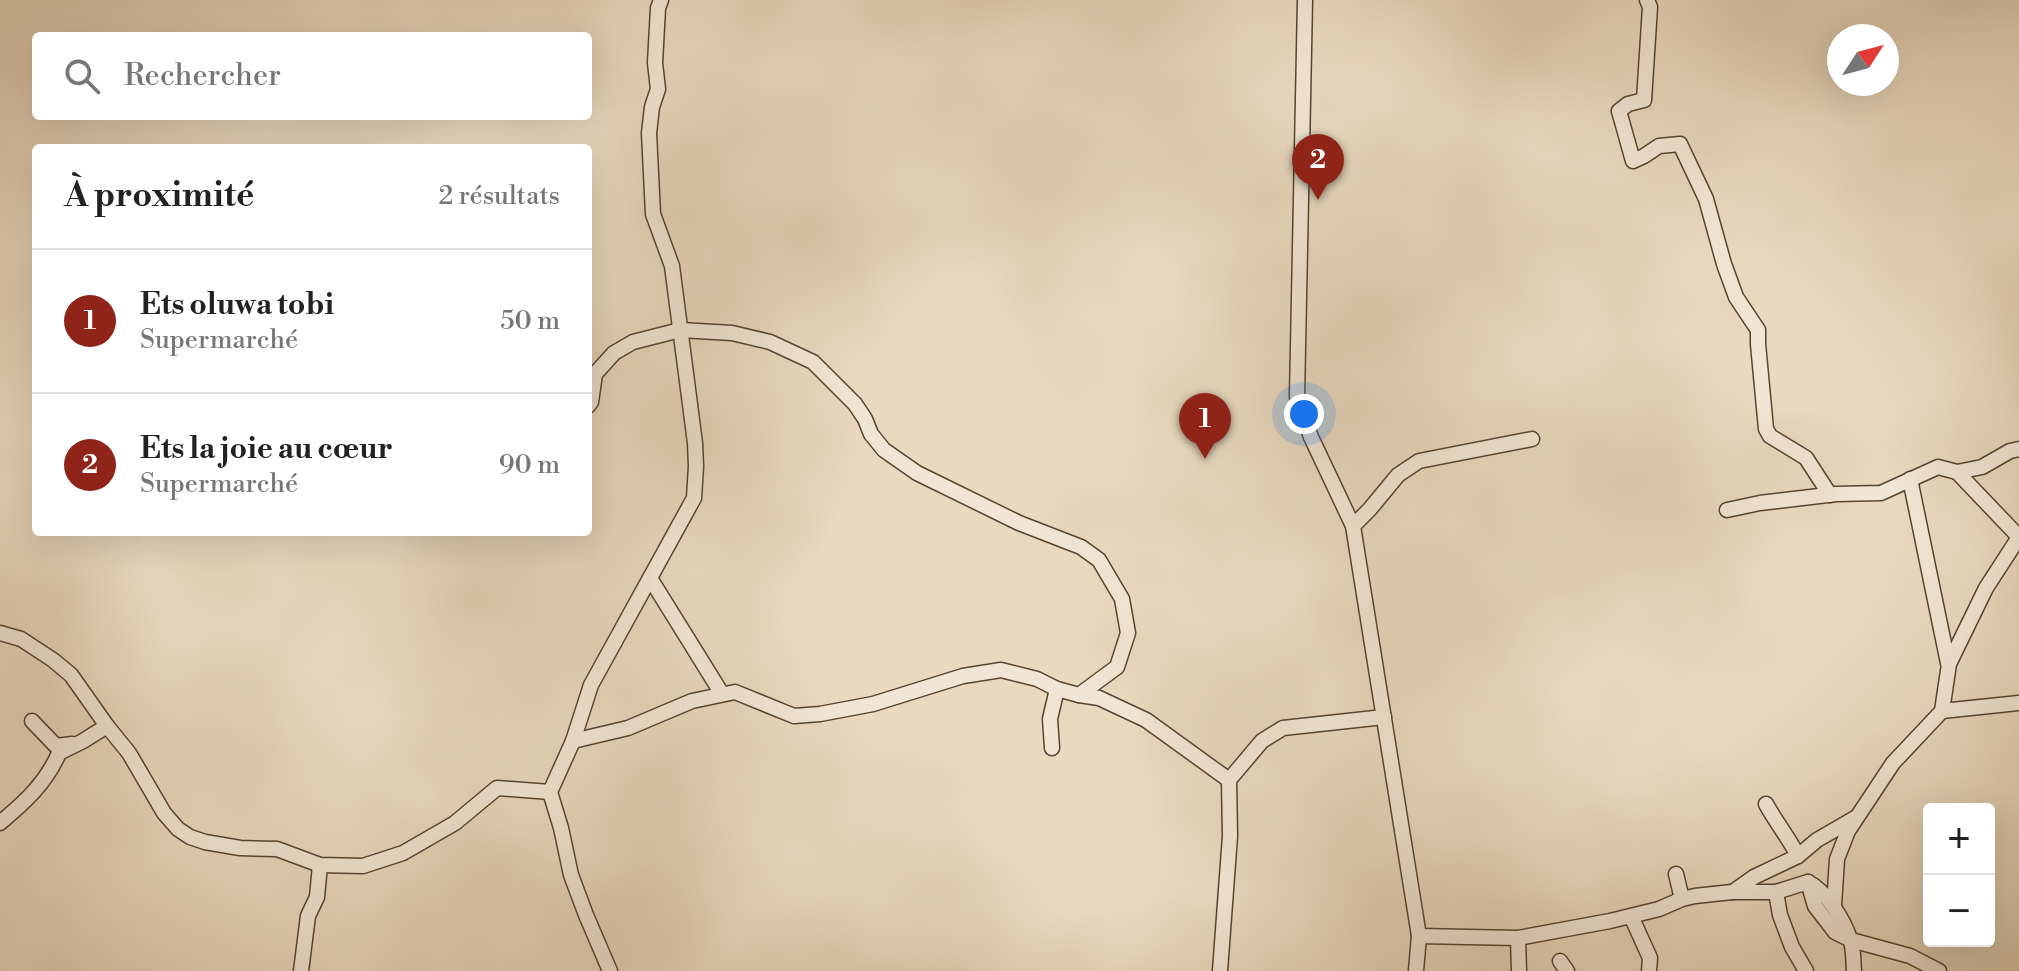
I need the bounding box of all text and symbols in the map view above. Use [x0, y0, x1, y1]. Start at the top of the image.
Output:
north arrow [1827, 24, 1899, 96]
search box [32, 32, 592, 120]
icon: search [60, 54, 104, 98]
text: Rechercher [124, 57, 281, 95]
pin: 2 [1292, 134, 1344, 200]
text: À proximité [64, 175, 254, 217]
text: 2 résultats [438, 180, 560, 212]
text: Ets oluwa tobi [140, 286, 334, 324]
text: 1 [84, 305, 96, 337]
text: 50 m [500, 305, 560, 337]
text: Supermarché [140, 324, 298, 356]
pin: 1 [1179, 393, 1231, 459]
your location [1284, 394, 1324, 434]
text: Ets la joie au cœur [140, 430, 393, 468]
text: 2 [82, 449, 98, 481]
text: 90 m [499, 449, 560, 481]
text: Supermarché [140, 468, 298, 500]
map controls [1923, 803, 1995, 947]
button: + [1923, 803, 1995, 875]
button: − [1923, 875, 1995, 947]

